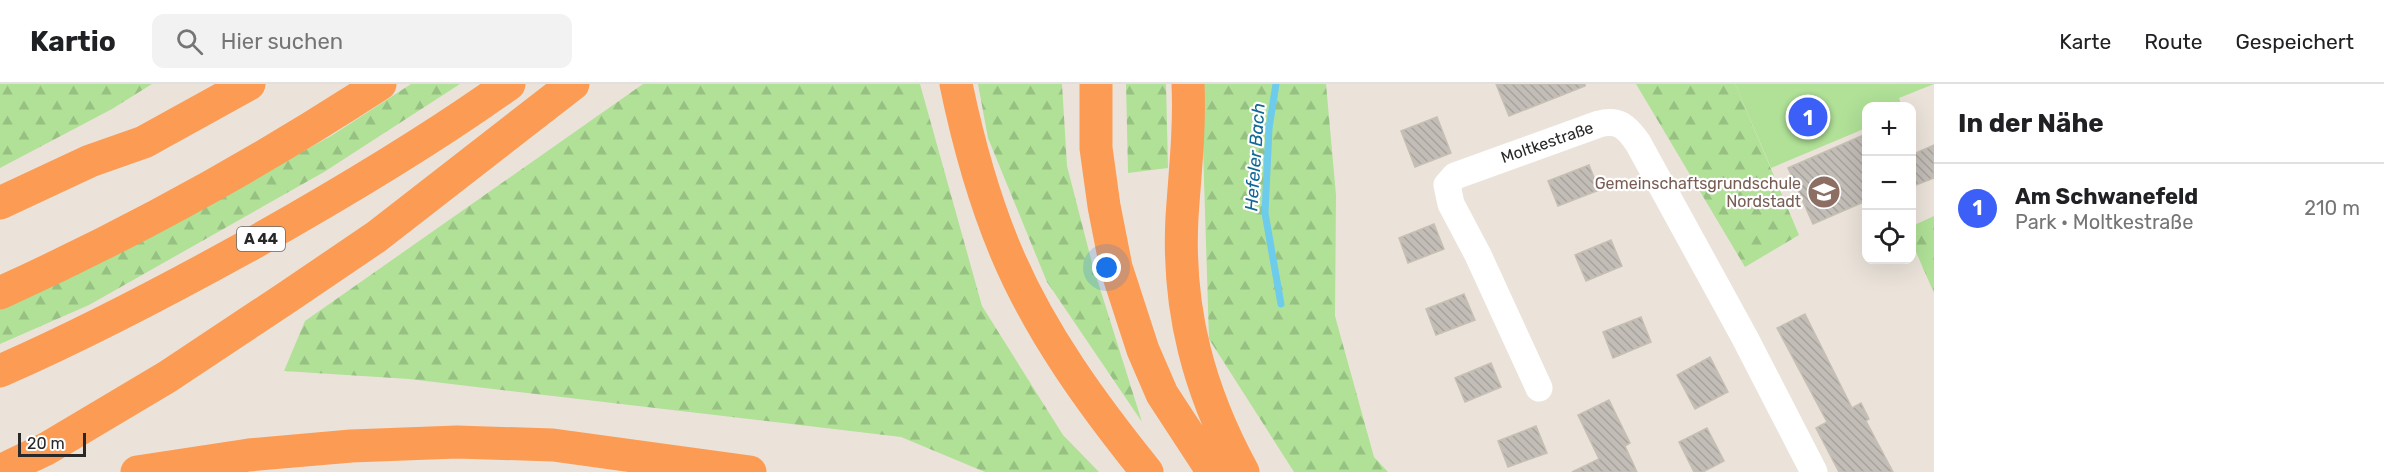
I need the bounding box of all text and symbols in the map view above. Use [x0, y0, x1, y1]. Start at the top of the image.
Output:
search box [152, 14, 572, 68]
text: Kartio [30, 25, 116, 58]
icon: search [173, 25, 206, 58]
text: Hier suchen [221, 28, 343, 55]
text: Karte [2059, 29, 2111, 54]
text: Route [2144, 29, 2203, 54]
text: Gespeichert [2236, 29, 2354, 54]
pin: 1 [1788, 94, 1828, 140]
water label: Hefeler Bach [1240, 102, 1270, 212]
map controls [1862, 102, 1916, 264]
button: + [1862, 102, 1916, 156]
text: In der Nähe [1958, 108, 2104, 139]
street label: Moltkestraße [1498, 118, 1596, 167]
button: − [1862, 156, 1916, 210]
place label: Gemeinschaftsgrundschule Nordstadt [1595, 174, 1801, 211]
school or university icon: Gemeinschaftsgrundschule Nordstadt [1806, 174, 1842, 210]
text: Am Schwanefeld [2015, 183, 2198, 210]
text: 1 [1973, 196, 1982, 220]
text: 210 m [2304, 196, 2360, 220]
button: locate [1862, 210, 1916, 264]
text: Park · Moltkestraße [2015, 210, 2193, 234]
road number: A 44 [237, 227, 285, 251]
your location [1092, 253, 1121, 282]
scale bar [18, 430, 86, 458]
text: 20 m [27, 434, 65, 453]

